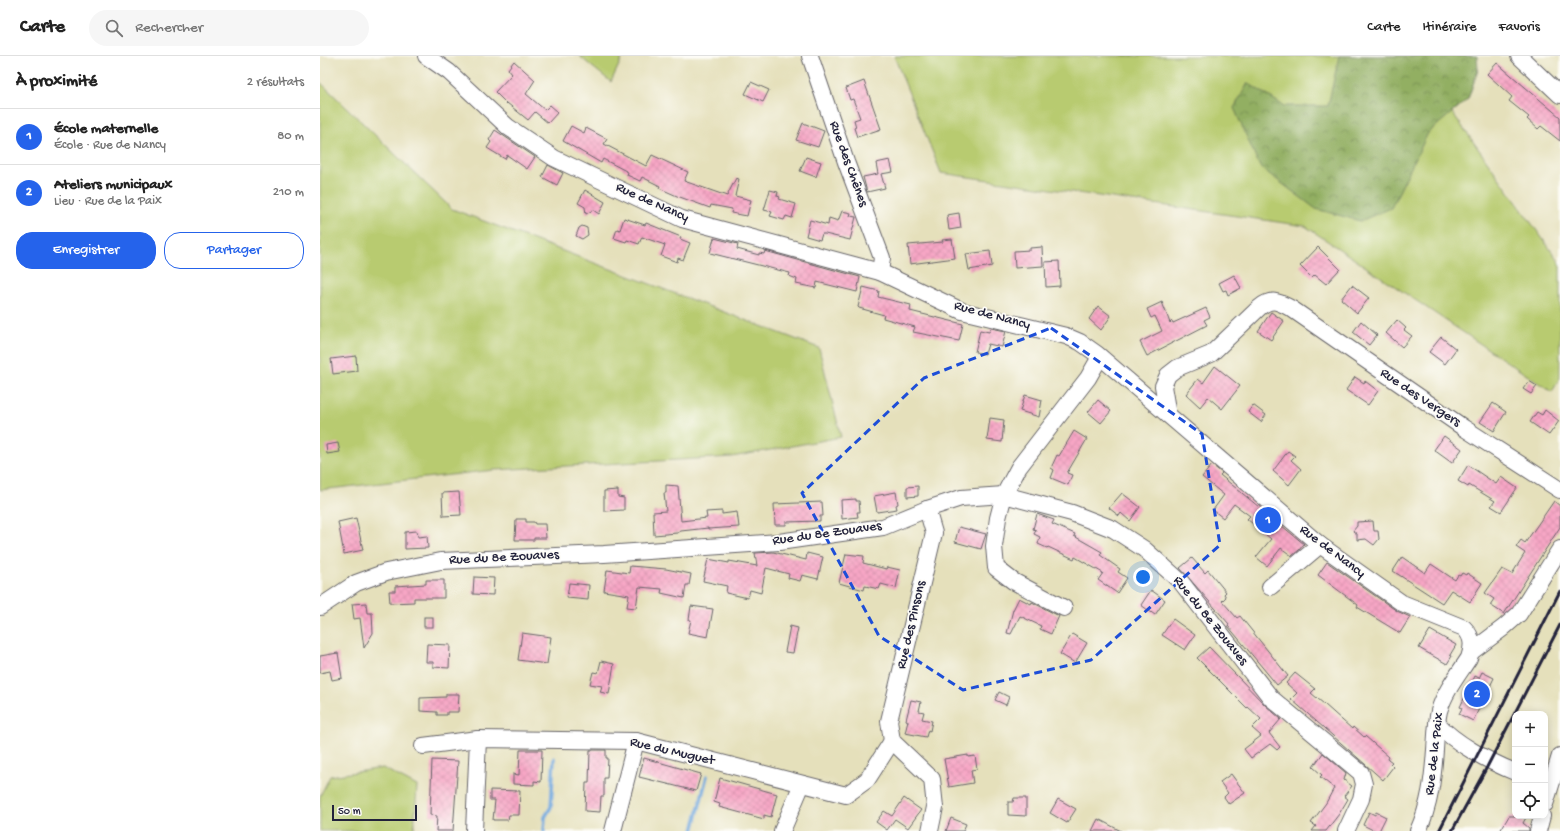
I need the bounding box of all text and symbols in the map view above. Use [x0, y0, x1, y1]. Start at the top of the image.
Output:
search box [89, 10, 369, 46]
text: Carte [20, 16, 65, 39]
icon: search [103, 17, 125, 39]
text: Rechercher [135, 19, 203, 37]
text: Carte [1367, 19, 1401, 36]
text: Itinéraire [1423, 19, 1476, 36]
text: Favoris [1498, 19, 1540, 36]
text: À proximité [16, 72, 97, 92]
text: 2 résultats [247, 75, 304, 90]
street label: Rue des Chênes [825, 119, 872, 210]
text: École maternelle [54, 120, 158, 138]
text: 1 [26, 129, 32, 144]
text: 80 m [277, 129, 304, 144]
text: École · Rue de Nancy [54, 138, 166, 153]
text: Ateliers municipaux [54, 176, 172, 194]
street label: Rue de Nancy [613, 179, 691, 227]
text: 2 [26, 185, 32, 200]
text: 210 m [273, 185, 304, 200]
text: Lieu · Rue de la Paix [54, 194, 162, 209]
button: Enregistrer [16, 232, 156, 269]
button: Partager [164, 232, 304, 269]
street label: Rue de Nancy [952, 298, 1032, 334]
street label: Rue des Vergers [1376, 365, 1464, 432]
pin: 1 [1255, 505, 1281, 535]
street label: Rue du 8e Zouaves [771, 518, 883, 550]
street label: Rue de Nancy [1296, 522, 1369, 582]
street label: Rue du 8e Zouaves [449, 547, 560, 569]
your location [1133, 567, 1153, 587]
street label: Rue du 8e Zouaves [1169, 573, 1252, 670]
street label: Rue des Pinsons [894, 578, 931, 671]
pin: 2 [1464, 679, 1490, 709]
street label: Rue de la Paix [1421, 711, 1449, 796]
map controls [1512, 711, 1548, 819]
button: + [1512, 711, 1548, 747]
street label: Rue du Muguet [628, 734, 717, 770]
button: − [1512, 747, 1548, 783]
button: locate [1512, 783, 1548, 819]
scale bar [332, 803, 417, 822]
text: 50 m [338, 806, 360, 818]

